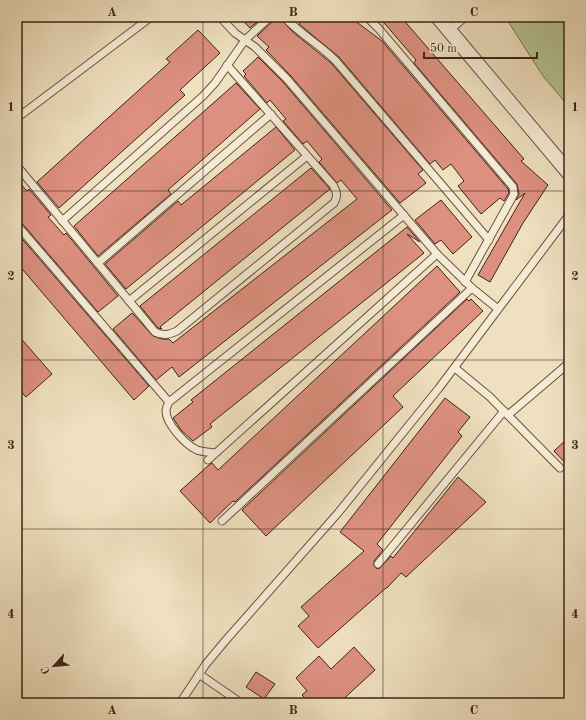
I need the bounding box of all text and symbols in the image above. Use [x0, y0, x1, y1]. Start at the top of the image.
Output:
text: A [107, 6, 117, 19]
text: B [288, 6, 298, 19]
text: C [470, 6, 478, 19]
scale bar [424, 34, 537, 60]
text: 50 m [430, 42, 457, 55]
text: 1 [7, 101, 15, 114]
text: 1 [571, 101, 579, 114]
text: 2 [7, 270, 15, 283]
text: 2 [571, 270, 579, 283]
text: 3 [7, 439, 15, 452]
text: 3 [571, 439, 579, 452]
text: 4 [7, 608, 15, 621]
text: 4 [571, 608, 579, 621]
north arrow [34, 646, 74, 686]
text: С [40, 664, 53, 676]
text: A [107, 704, 117, 717]
text: B [288, 704, 298, 717]
text: C [470, 704, 478, 717]

